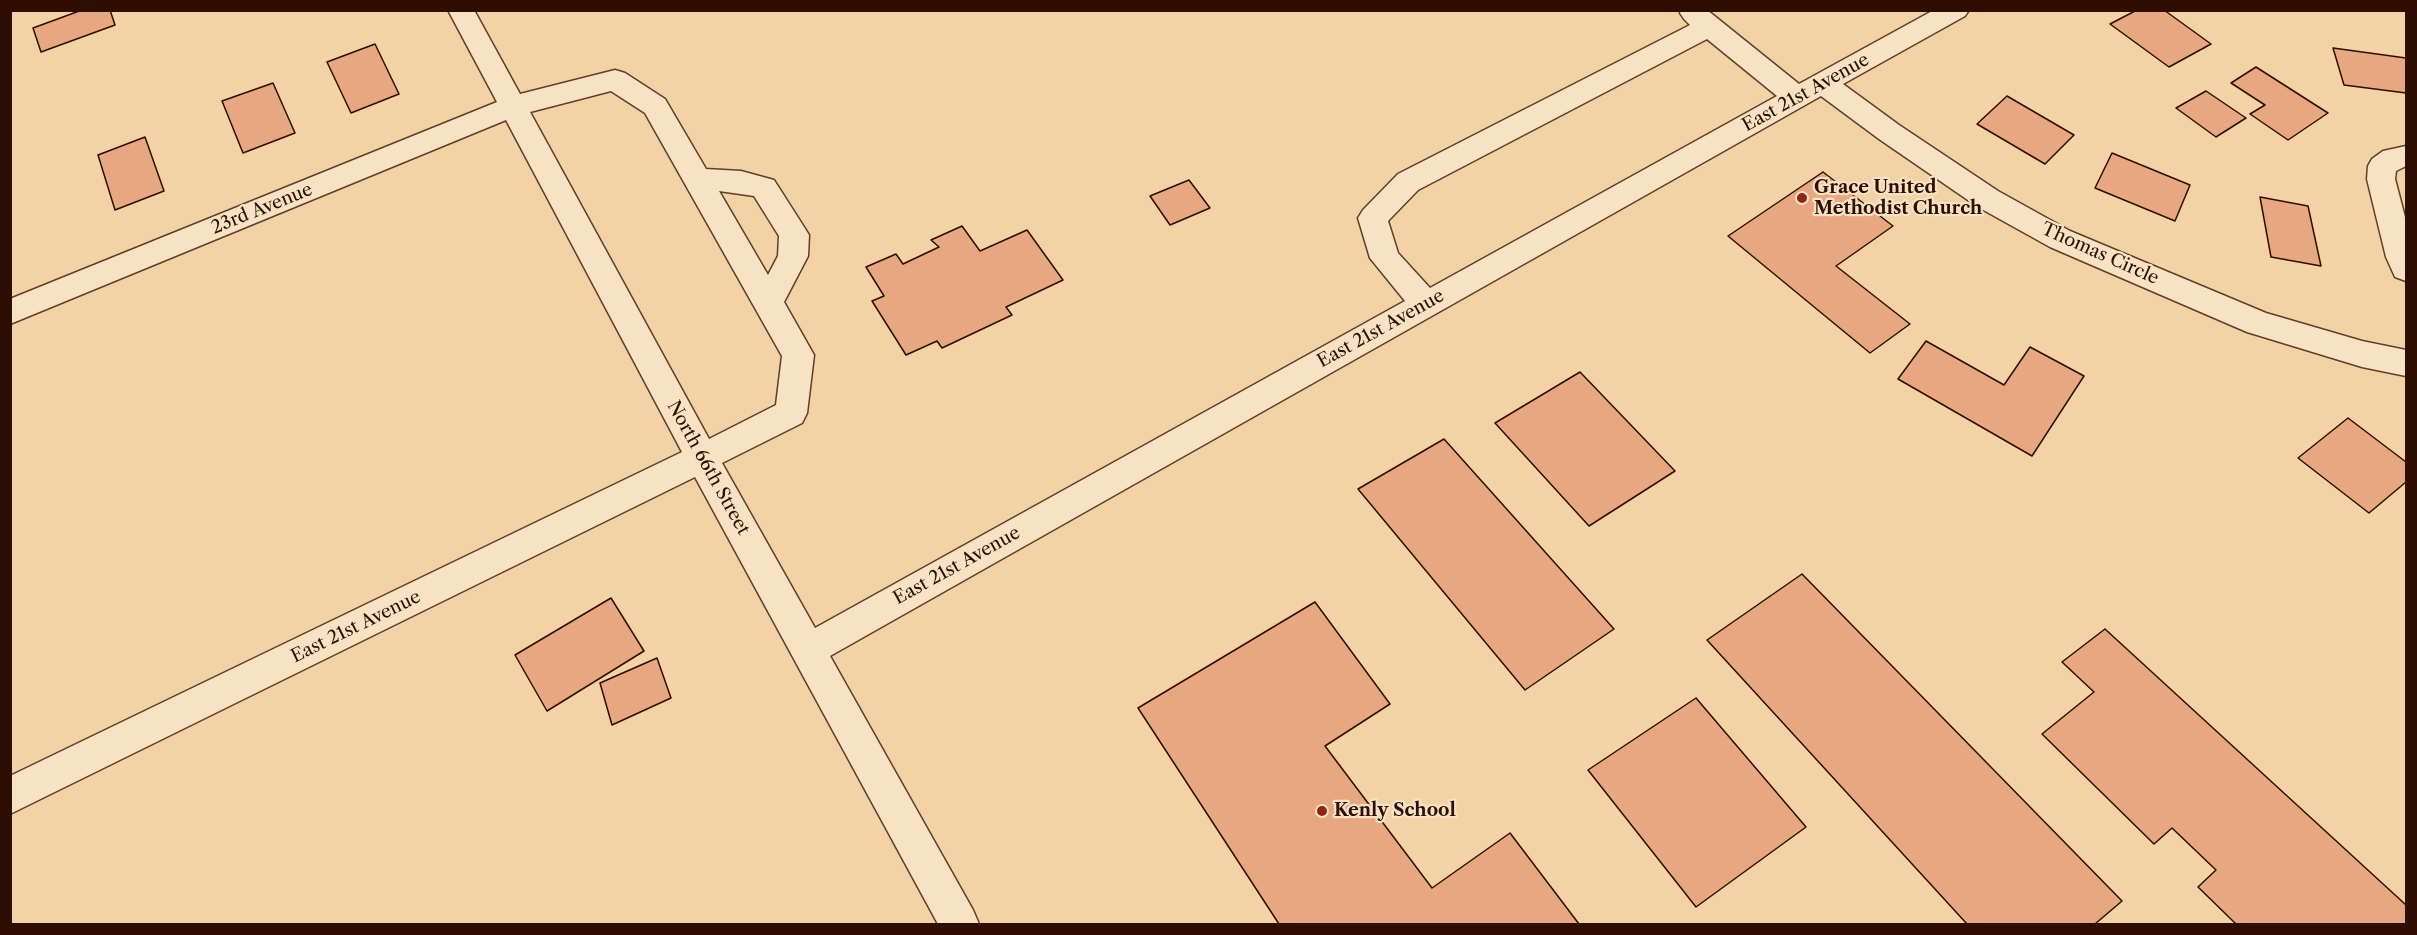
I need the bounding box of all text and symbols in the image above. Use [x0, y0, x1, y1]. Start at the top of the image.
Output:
street label: East 21st Avenue [1739, 49, 1873, 137]
place label: Grace United Methodist Church [1814, 177, 1982, 219]
street label: 23rd Avenue [208, 179, 316, 239]
marker: Grace United Methodist Church [1795, 191, 1809, 205]
street label: Thomas Circle [2038, 218, 2162, 290]
street label: East 21st Avenue [1314, 285, 1448, 373]
street label: North 66th Street [662, 397, 754, 539]
street label: East 21st Avenue [890, 522, 1024, 610]
street label: East 21st Avenue [288, 586, 424, 668]
place label: Kenly School [1334, 800, 1456, 822]
marker: Kenly School [1315, 804, 1329, 818]

